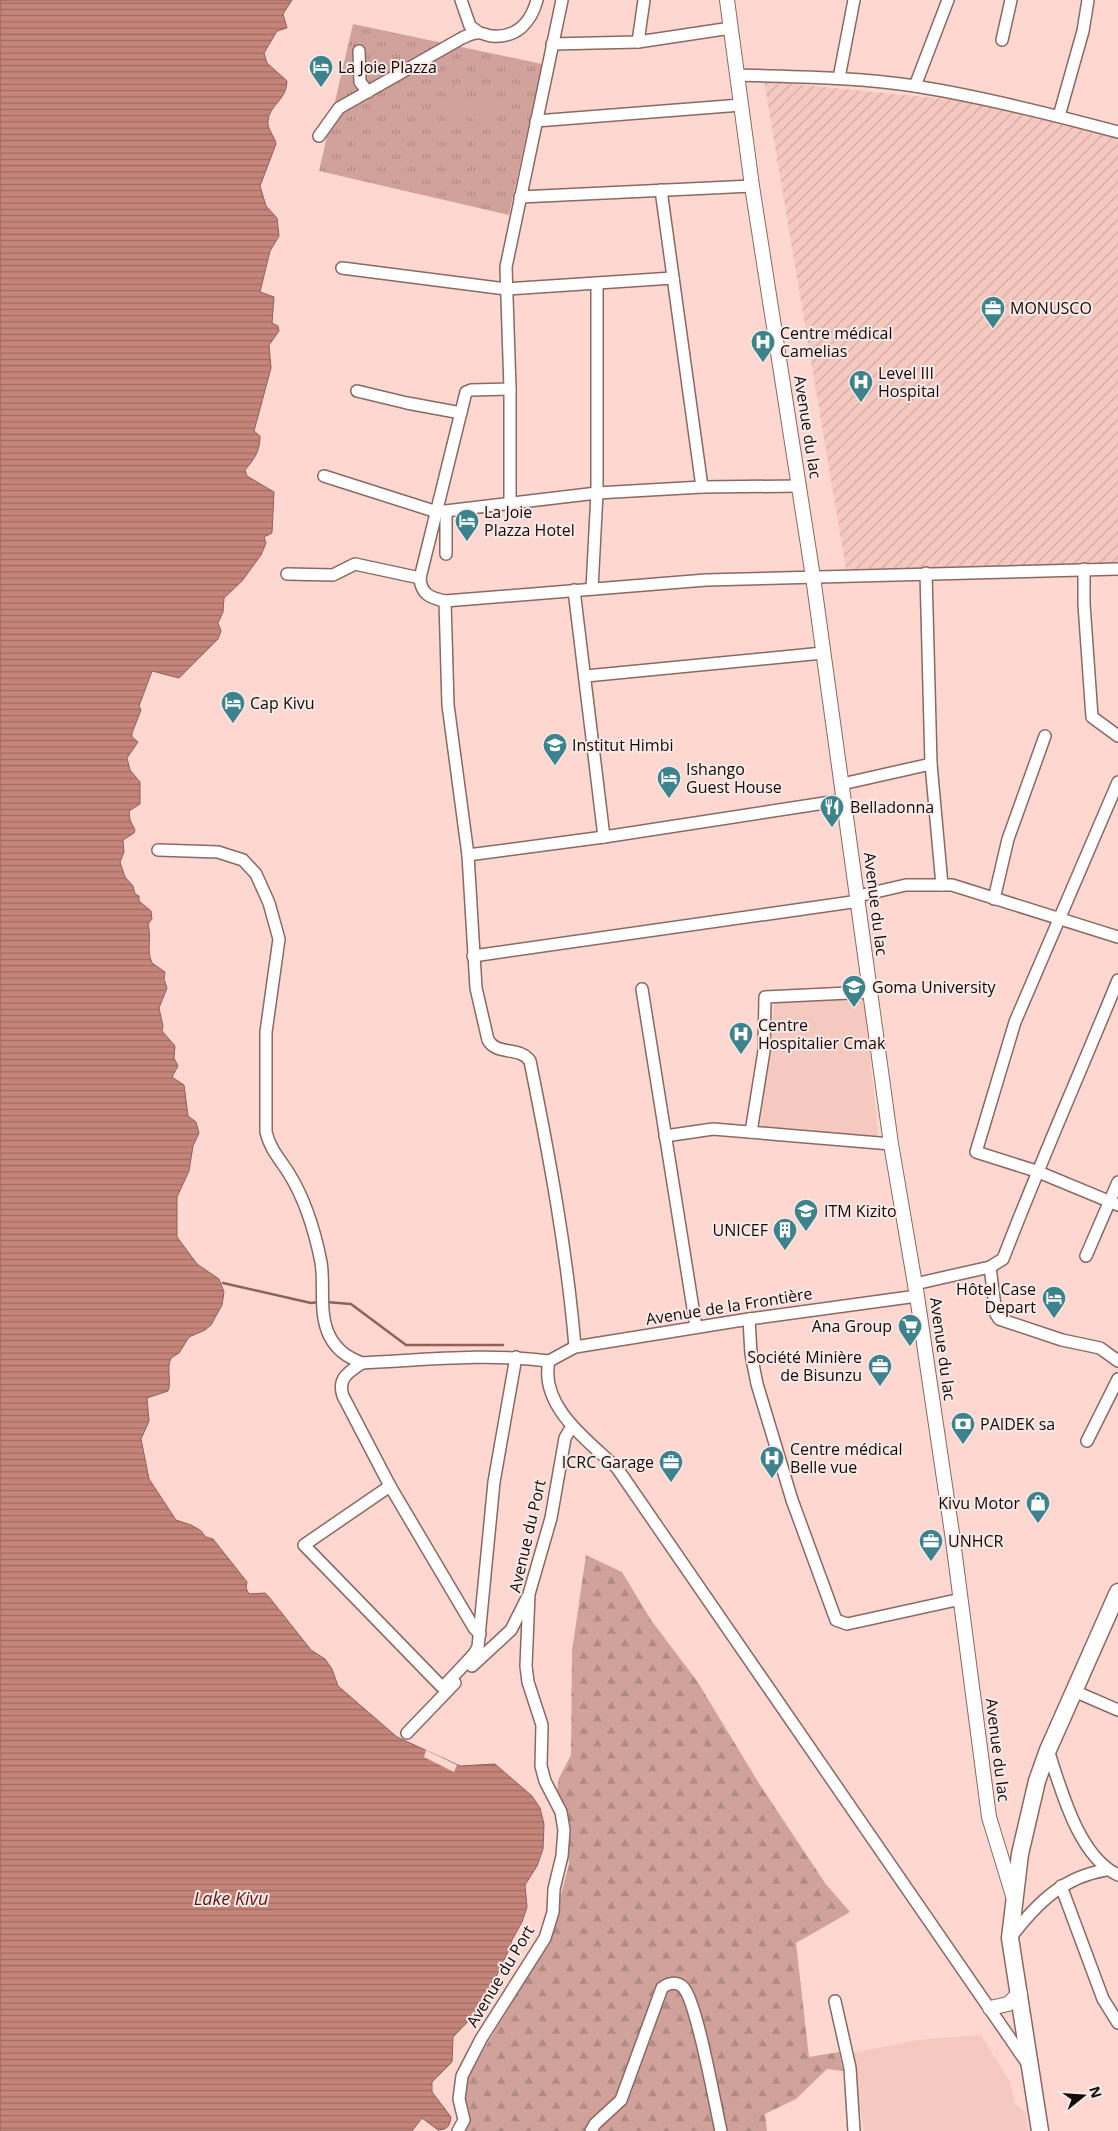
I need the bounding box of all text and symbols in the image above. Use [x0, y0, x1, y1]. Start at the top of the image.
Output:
hotel icon: La Joie Plazza [308, 54, 334, 88]
place label: La Joie Plazza [338, 56, 437, 78]
office icon: MONUSCO [980, 295, 1006, 329]
place label: MONUSCO [1010, 297, 1092, 319]
place label: Centre médical Camelias [780, 322, 892, 362]
hospital icon: Centre médical Camelias [750, 329, 776, 363]
place label: Level III Hospital [878, 362, 940, 402]
hospital icon: Level III Hospital [848, 369, 874, 403]
street label: Avenue du lac [789, 374, 827, 481]
place label: La Joie Plazza Hotel [484, 501, 575, 541]
hotel icon: La Joie Plazza Hotel [454, 508, 480, 542]
hotel icon: Cap Kivu [220, 690, 246, 724]
place label: Cap Kivu [250, 692, 315, 714]
school or university icon: Institut Himbi [542, 732, 568, 766]
place label: Institut Himbi [572, 734, 674, 756]
place label: Ishango Guest House [686, 758, 782, 798]
hotel icon: Ishango Guest House [656, 765, 682, 799]
restaurant icon: Belladonna [819, 794, 845, 828]
place label: Belladonna [850, 796, 934, 818]
street label: Avenue du lac [859, 851, 893, 957]
school or university icon: Goma University [841, 974, 867, 1008]
place label: Goma University [872, 976, 997, 998]
place label: Centre Hospitalier Cmak [758, 1014, 886, 1054]
hospital icon: Centre Hospitalier Cmak [728, 1021, 754, 1055]
school or university icon: ITM Kizito [793, 1198, 819, 1232]
place label: ITM Kizito [824, 1200, 897, 1222]
building icon: UNICEF [772, 1217, 798, 1251]
place label: UNICEF [713, 1219, 768, 1241]
place label: Hôtel Case Depart [956, 1278, 1036, 1318]
street label: Avenue de la Frontière [644, 1282, 814, 1330]
hotel icon: Hôtel Case Depart [1041, 1285, 1067, 1319]
street label: Avenue du lac [925, 1296, 961, 1402]
supermarket icon: Ana Group [897, 1313, 923, 1347]
place label: Ana Group [812, 1315, 892, 1337]
place label: Société Minière de Bisunzu [747, 1346, 862, 1386]
office icon: Société Minière de Bisunzu [867, 1353, 893, 1387]
bank icon: PAIDEK sa [950, 1411, 976, 1445]
place label: PAIDEK sa [980, 1413, 1055, 1435]
place label: Centre médical Belle vue [790, 1438, 902, 1478]
hospital icon: Centre médical Belle vue [759, 1445, 785, 1479]
office icon: ICRC Garage [658, 1449, 684, 1483]
place label: ICRC Garage [562, 1451, 654, 1473]
street label: Avenue du Port [503, 1477, 551, 1595]
shop icon: Kivu Motor [1025, 1490, 1051, 1524]
place label: Kivu Motor [938, 1492, 1020, 1514]
office icon: UNHCR [918, 1528, 944, 1562]
place label: UNHCR [948, 1530, 1004, 1552]
street label: Avenue du lac [981, 1697, 1015, 1803]
water label: Lake Kivu [194, 1886, 268, 1910]
street label: Avenue du Port [461, 1921, 539, 2031]
north arrow [1058, 2071, 1108, 2121]
text: N [1085, 2084, 1107, 2100]

